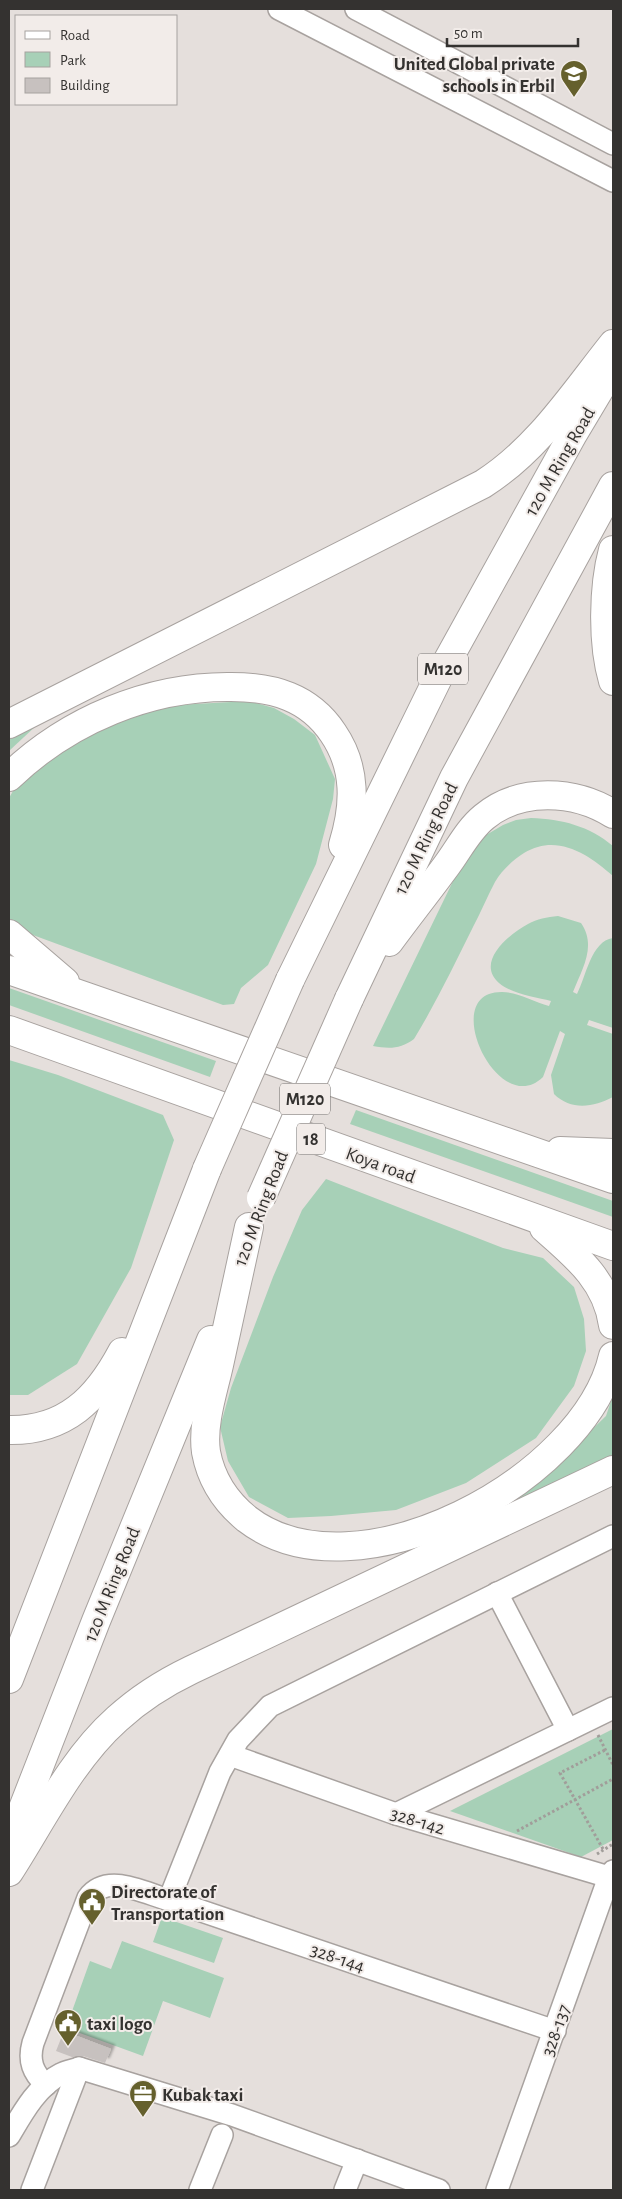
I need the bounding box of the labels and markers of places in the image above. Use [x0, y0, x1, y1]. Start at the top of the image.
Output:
place label: United Global private schools in Erbil [394, 55, 555, 96]
school or university icon: United Global private schools in Erbil [559, 59, 589, 98]
place label: Directorate of Transportation [111, 1883, 224, 1924]
public building icon: Directorate of Transportation [77, 1887, 107, 1926]
public building icon: taxi logo [53, 2008, 83, 2047]
place label: taxi logo [87, 2015, 152, 2034]
office icon: Kubak taxi [128, 2079, 158, 2118]
place label: Kubak taxi [162, 2086, 243, 2105]

